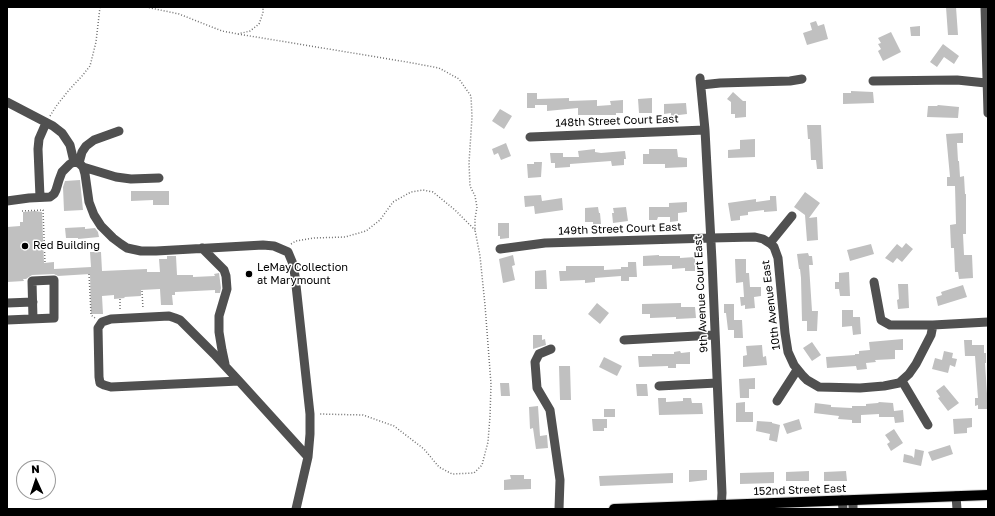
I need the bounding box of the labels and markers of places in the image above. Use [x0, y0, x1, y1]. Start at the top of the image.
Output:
place label: Red Building [33, 239, 100, 253]
marker: Red Building [20, 241, 30, 251]
place label: LeMay Collection at Marymount [257, 261, 348, 287]
marker: LeMay Collection at Marymount [244, 269, 254, 279]

